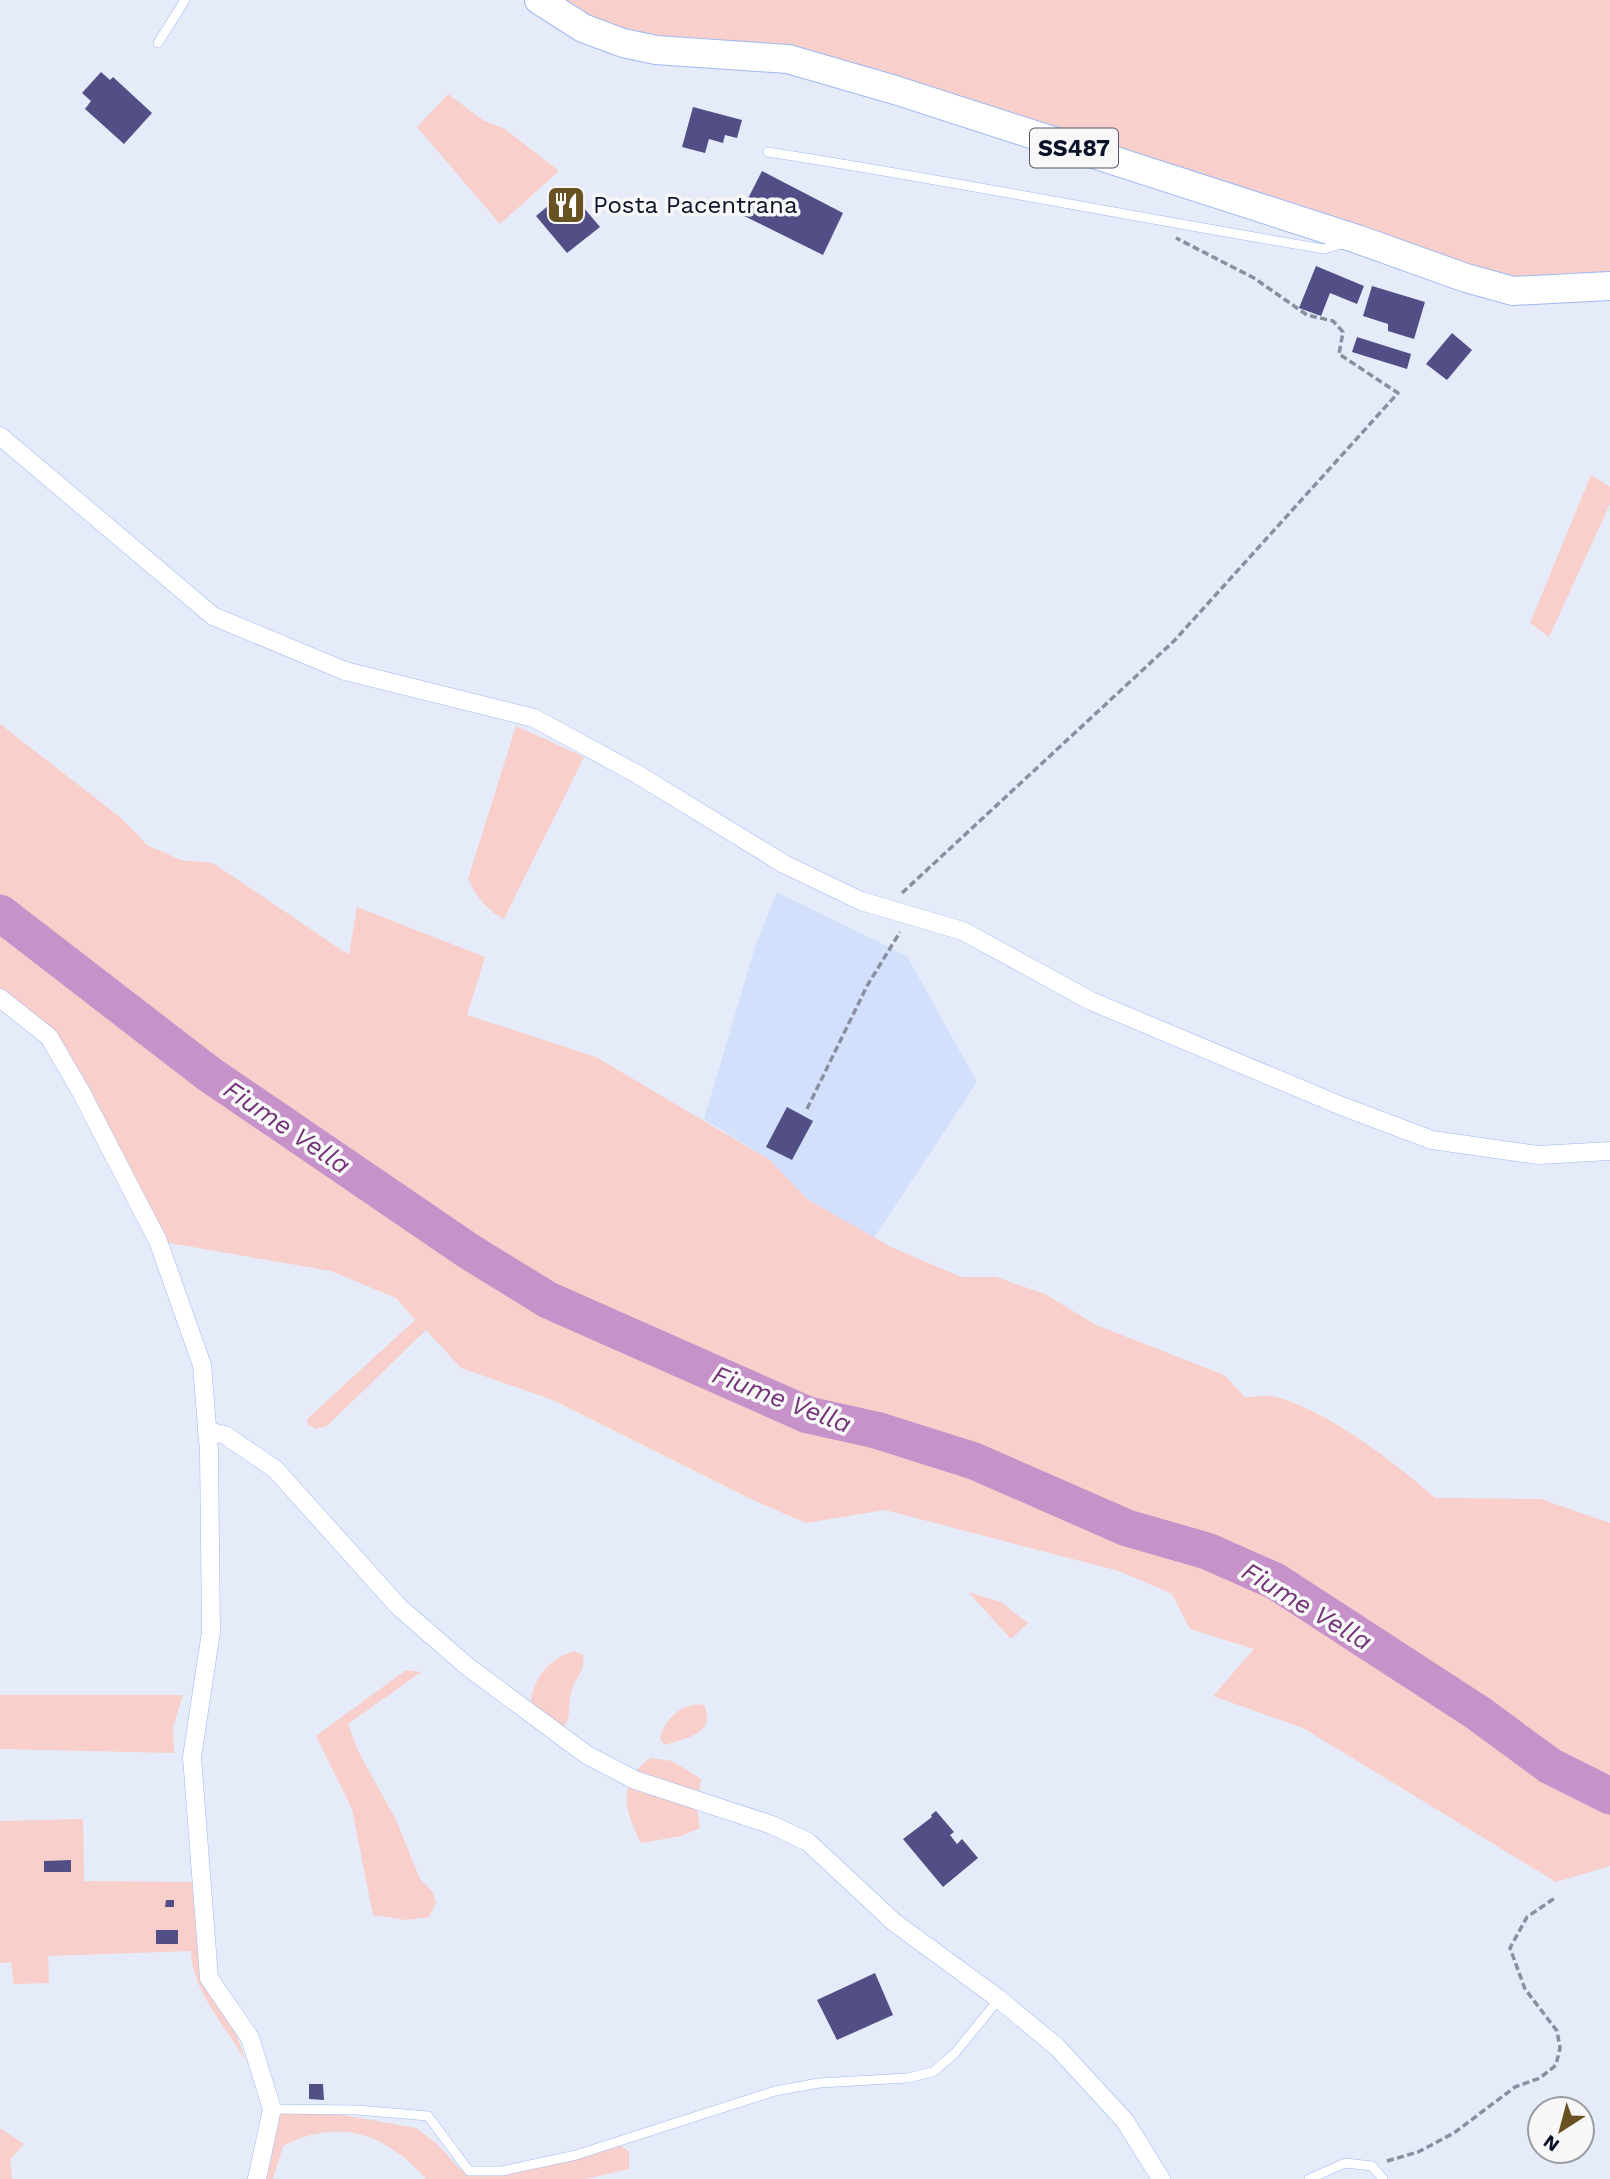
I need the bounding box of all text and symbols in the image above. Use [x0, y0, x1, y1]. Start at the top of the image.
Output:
road number: SS487 [1030, 128, 1118, 168]
restaurant icon: Posta Pacentrana [545, 184, 587, 226]
place label: Posta Pacentrana [593, 191, 797, 219]
water label: Fiume Vella [218, 1074, 356, 1180]
water label: Fiume Vella [708, 1359, 856, 1439]
water label: Fiume Vella [1237, 1556, 1377, 1656]
north arrow [1526, 2095, 1596, 2165]
text: N [1539, 2130, 1564, 2157]

